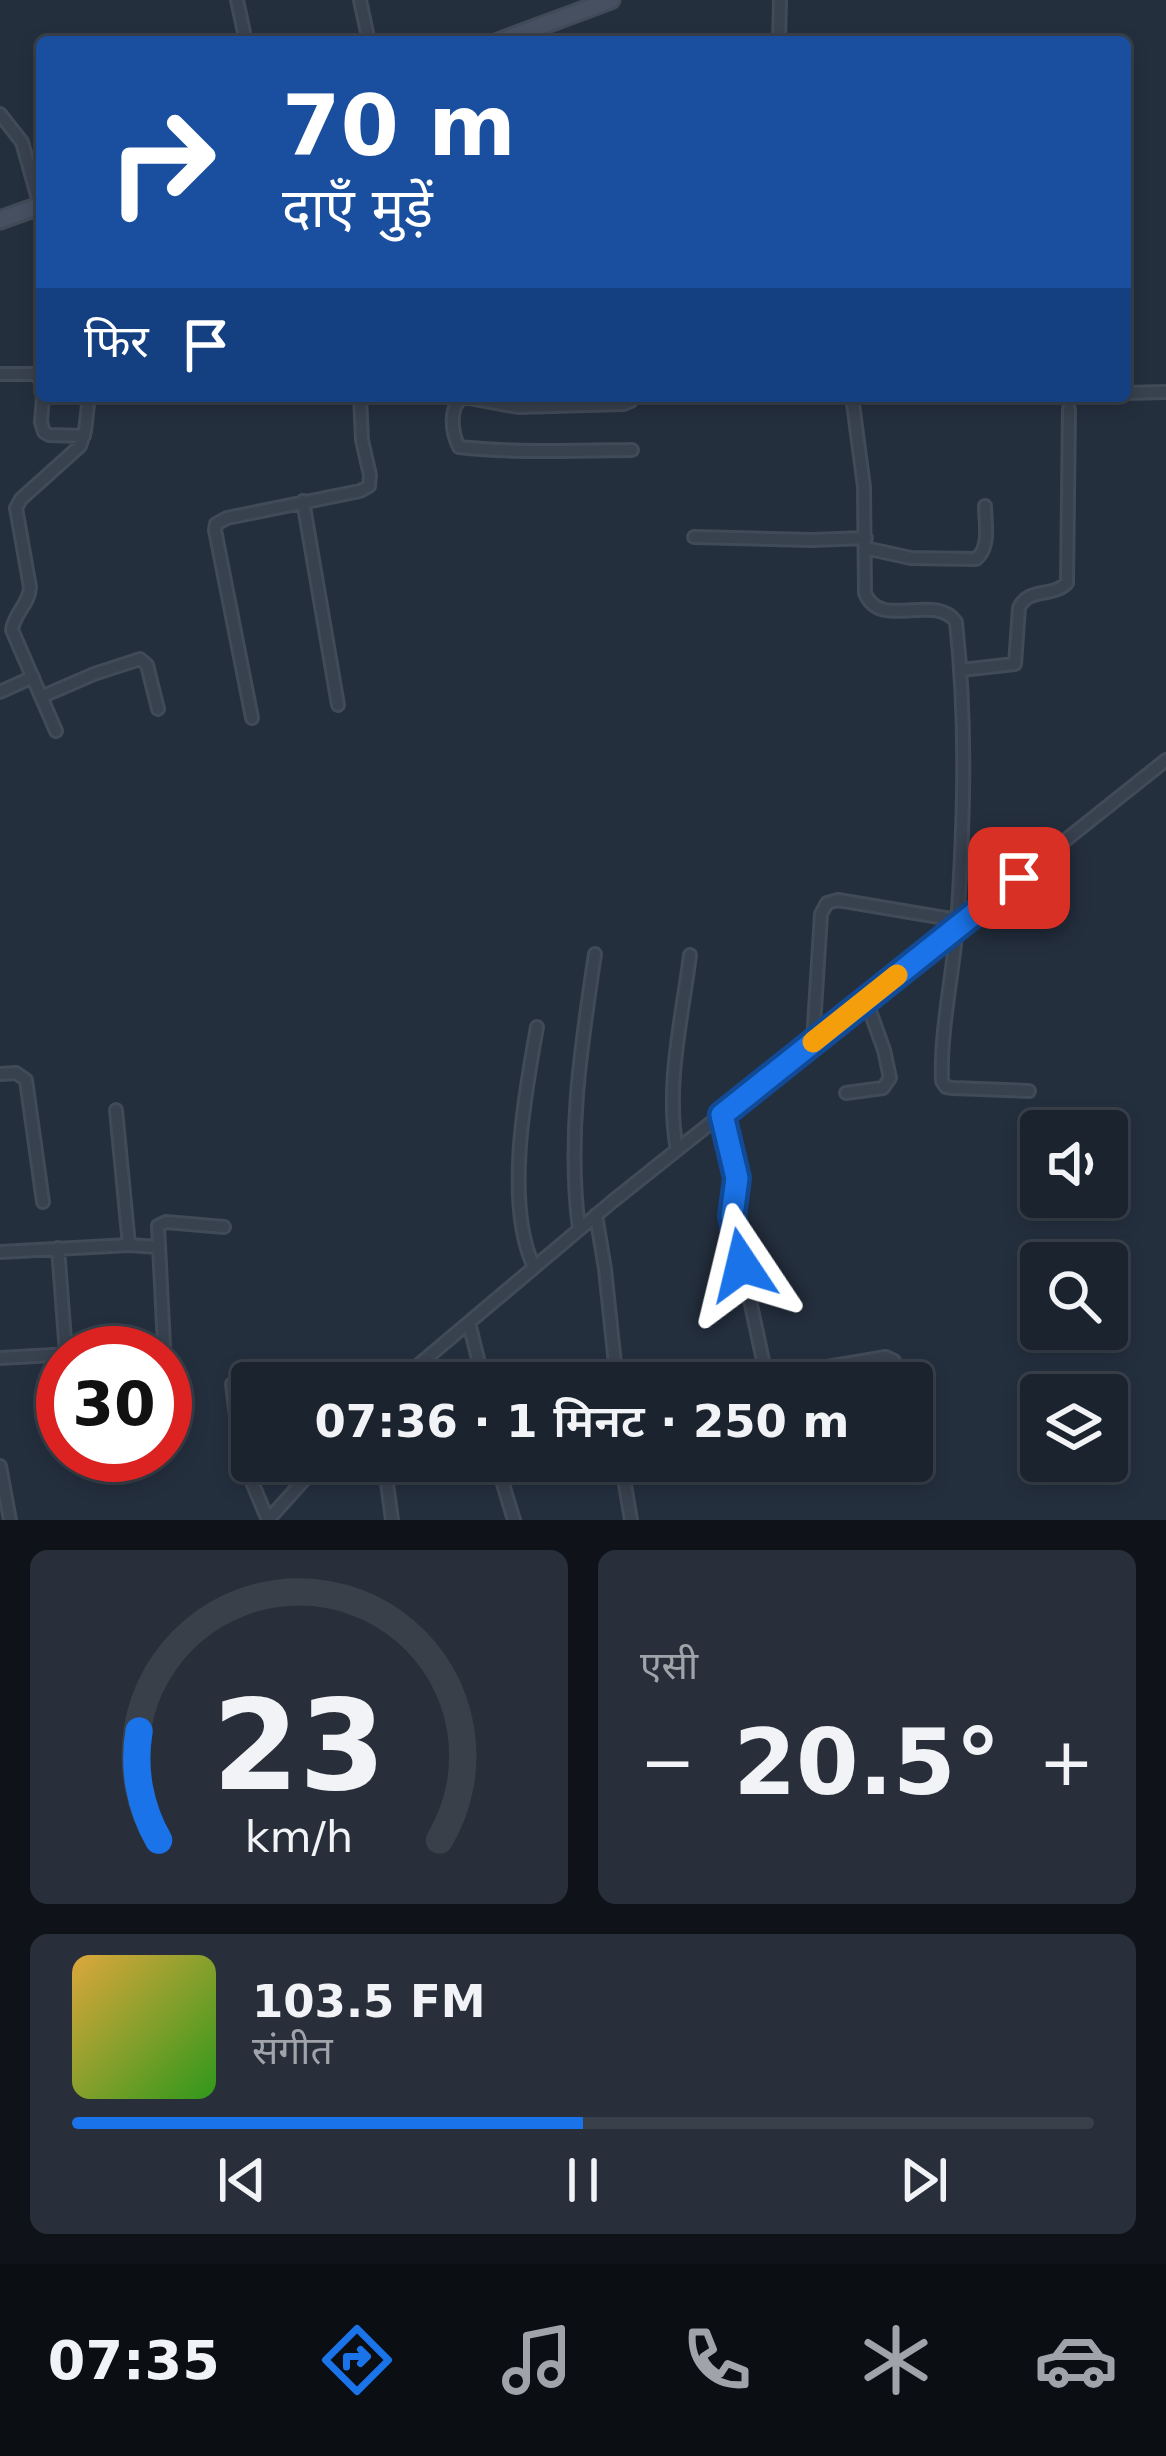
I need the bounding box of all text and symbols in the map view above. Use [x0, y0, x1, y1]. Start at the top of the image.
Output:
text: 70 m [282, 77, 516, 175]
icon: right [84, 84, 240, 240]
text: दाएँ मुड़ें [282, 177, 433, 240]
icon: arrive [173, 312, 239, 378]
text: फिर [84, 315, 149, 368]
pin [968, 827, 1070, 929]
icon: arrive [986, 845, 1052, 911]
map controls [1020, 1110, 1128, 1482]
button: sound [1020, 1110, 1128, 1218]
position arrow [679, 1202, 805, 1328]
button: search [1020, 1242, 1128, 1350]
speed limit sign: 30 [36, 1326, 192, 1482]
button: layers [1020, 1374, 1128, 1482]
text: 07:36 · 1 मिनट · 250 m [315, 1395, 849, 1448]
text: एसी [640, 1643, 698, 1688]
text: 23 [212, 1673, 386, 1818]
text: 20.5° [733, 1710, 1001, 1815]
text: − [640, 1724, 695, 1801]
text: + [1039, 1724, 1094, 1801]
text: km/h [245, 1812, 353, 1862]
text: 103.5 FM [252, 1975, 486, 2028]
text: संगीत [252, 2028, 333, 2073]
icon: previous [209, 2147, 275, 2213]
icon: pause [550, 2147, 616, 2213]
icon: next [891, 2147, 957, 2213]
icon: directions [315, 2318, 399, 2402]
icon: music [495, 2318, 579, 2402]
icon: phone [675, 2318, 759, 2402]
icon: climate [854, 2318, 938, 2402]
icon: car [1034, 2318, 1118, 2402]
text: 07:35 [48, 2329, 220, 2392]

